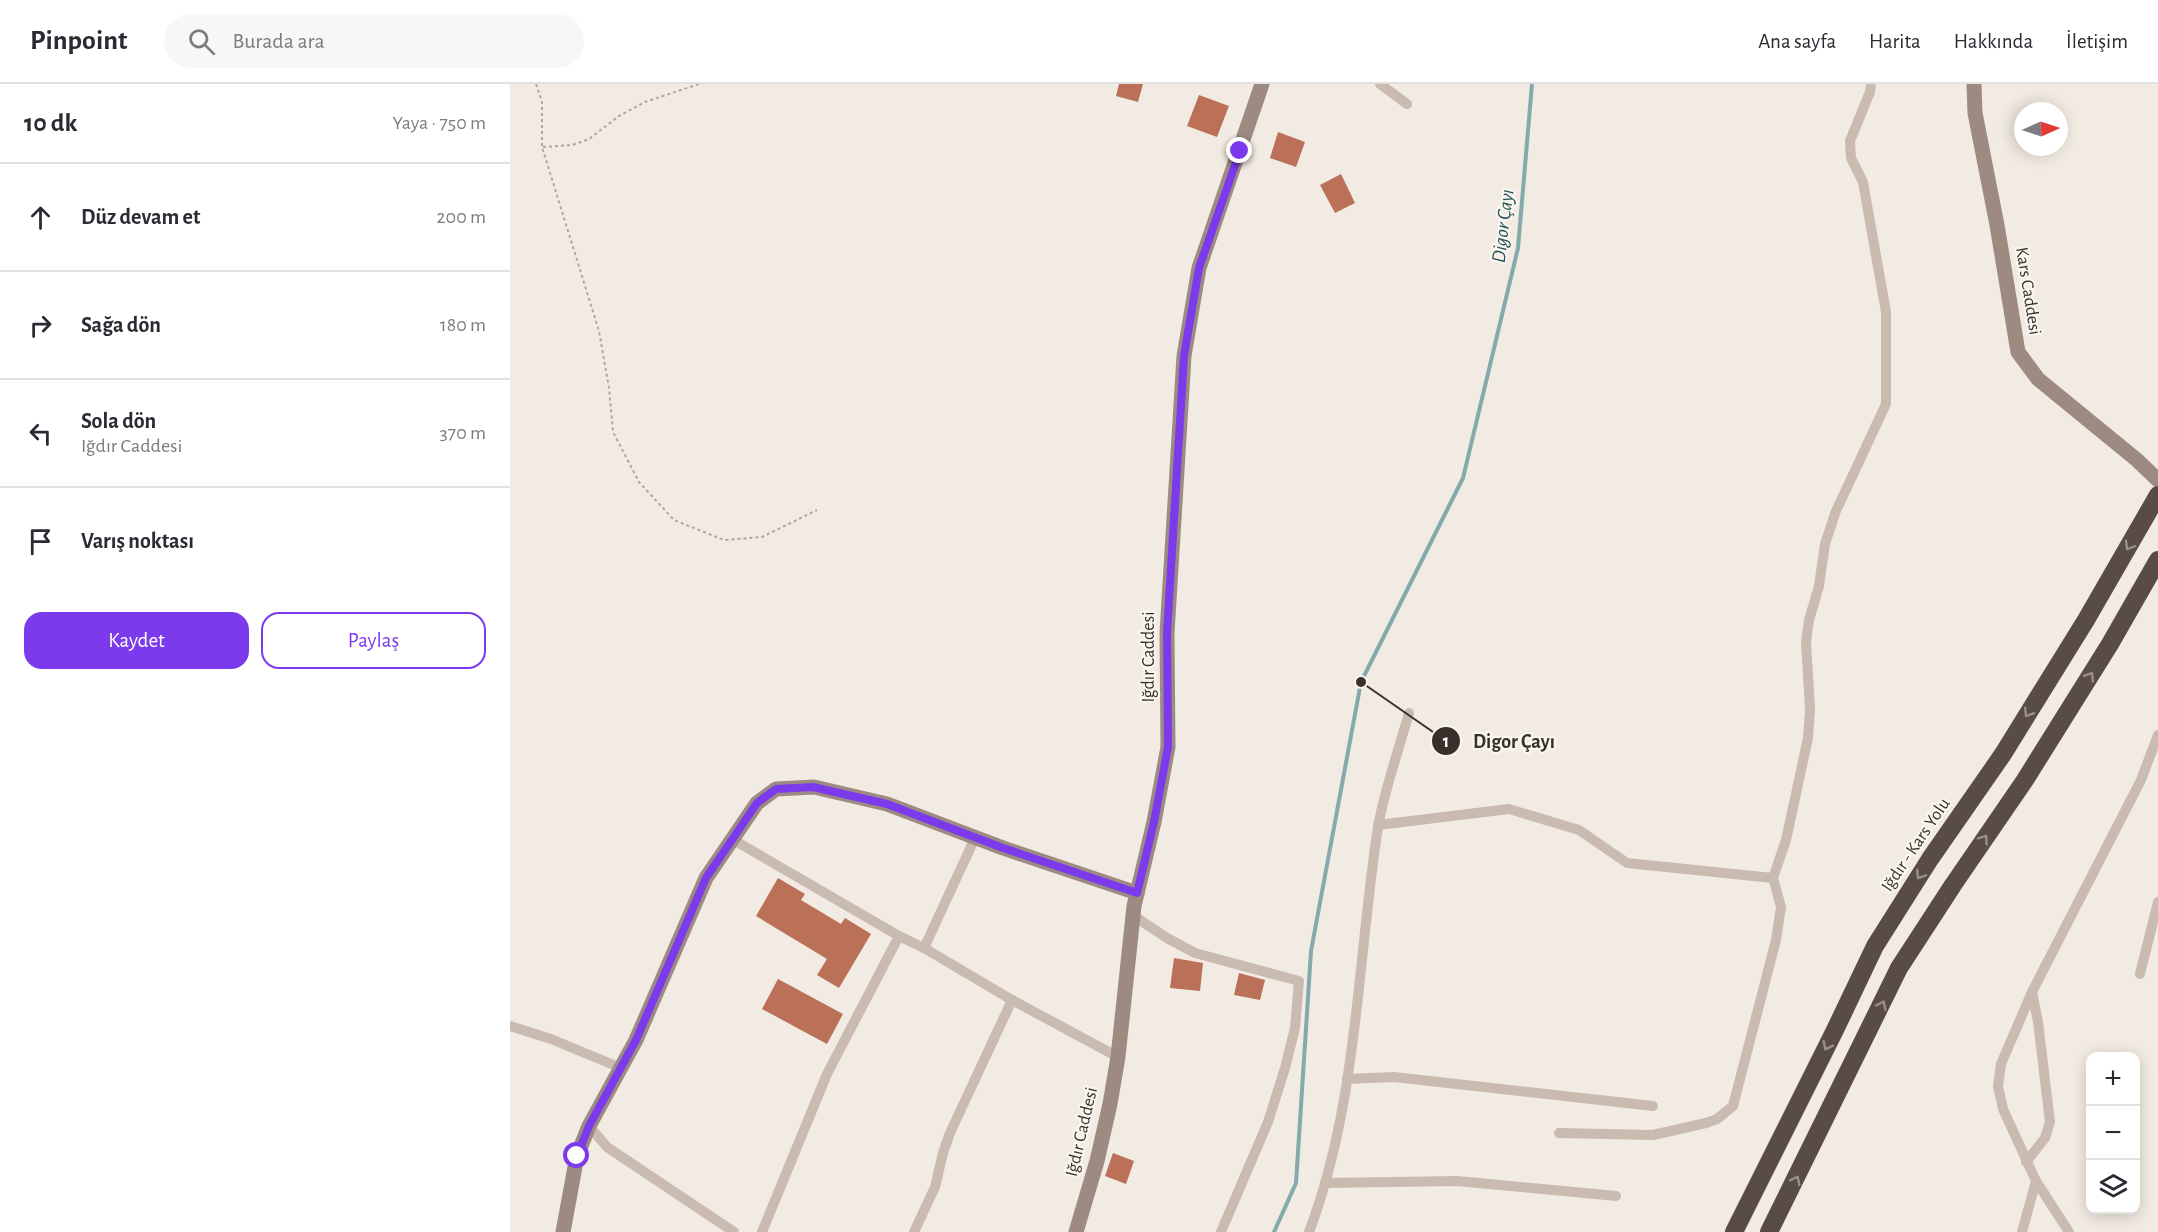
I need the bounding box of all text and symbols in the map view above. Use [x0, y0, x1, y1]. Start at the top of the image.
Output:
search box [164, 14, 584, 68]
icon: search [185, 25, 218, 58]
text: Pinpoint [30, 27, 128, 55]
text: Burada ara [233, 30, 325, 52]
text: Ana sayfa [1758, 31, 1836, 52]
text: Harita [1869, 31, 1921, 52]
text: Hakkında [1954, 31, 2033, 52]
text: İletişim [2066, 31, 2128, 52]
north arrow [2014, 102, 2068, 156]
text: 10 dk [24, 110, 77, 136]
text: Yaya · 750 m [393, 113, 486, 133]
route end [1226, 137, 1252, 163]
water label: Digor Çayı [1489, 188, 1517, 264]
icon: ahead [24, 201, 57, 234]
text: Düz devam et [81, 206, 200, 228]
text: 200 m [436, 207, 486, 227]
street label: Kars Caddesi [2012, 246, 2044, 336]
icon: right [24, 309, 57, 342]
text: Sağa dön [81, 314, 161, 336]
text: 180 m [440, 315, 486, 335]
text: Sola dön [81, 410, 156, 432]
icon: left [24, 417, 57, 450]
text: 370 m [440, 423, 486, 443]
text: Iğdır Caddesi [81, 436, 182, 456]
icon: arrive [24, 525, 57, 558]
text: Varış noktası [81, 530, 194, 552]
one-way arrow [2124, 540, 2136, 550]
street label: Iğdır Caddesi [1140, 611, 1158, 703]
button: Kaydet [24, 612, 249, 669]
button: Paylaş [261, 612, 486, 669]
one-way arrow [2083, 671, 2094, 682]
one-way arrow [2024, 707, 2036, 717]
callout: Digor Çayı [1431, 722, 1567, 760]
text: Digor Çayı [1473, 732, 1555, 752]
text: 1 [1443, 733, 1449, 751]
street label: Iğdır - Kars Yolu [1878, 795, 1954, 895]
one-way arrow [1977, 835, 1988, 846]
one-way arrow [1916, 868, 1927, 879]
one-way arrow [1874, 1000, 1886, 1011]
one-way arrow [1823, 1040, 1834, 1051]
map controls [2086, 1052, 2140, 1214]
button: + [2086, 1052, 2140, 1106]
street label: Iğdır Caddesi [1063, 1086, 1101, 1178]
button: − [2086, 1106, 2140, 1160]
route start [563, 1142, 589, 1168]
button: layers [2086, 1160, 2140, 1214]
one-way arrow [1788, 1175, 1800, 1186]

